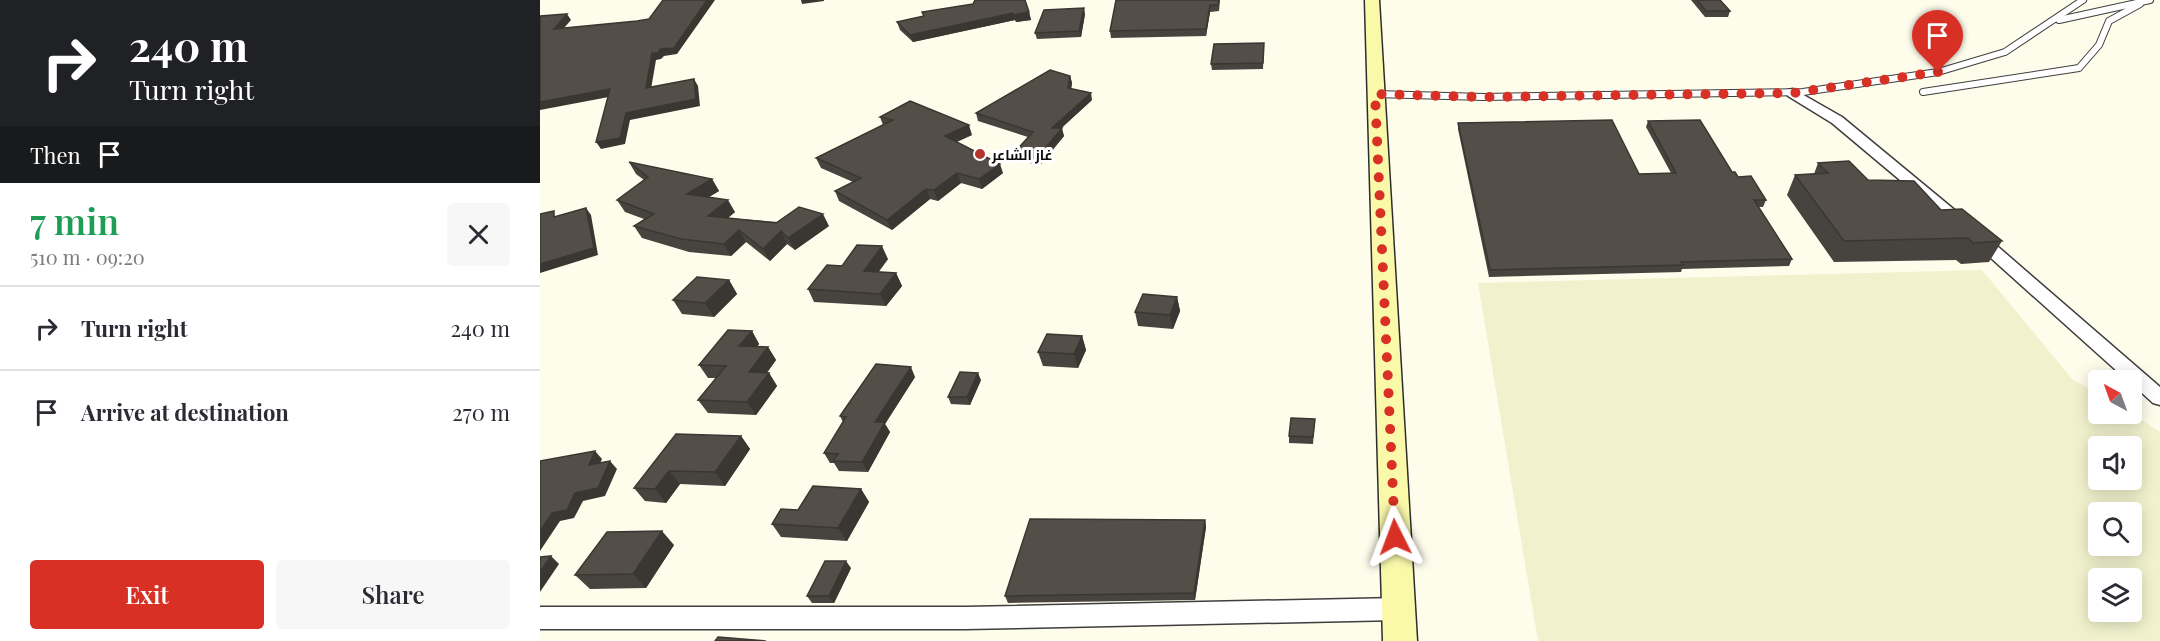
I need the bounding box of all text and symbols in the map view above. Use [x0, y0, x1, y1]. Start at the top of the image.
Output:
pin [1912, 10, 1963, 72]
text: 240 m [129, 17, 248, 73]
icon: arrive [1921, 19, 1954, 52]
icon: right [30, 24, 108, 102]
text: Turn right [129, 71, 254, 107]
icon: arrive [93, 138, 126, 171]
text: Then [30, 140, 81, 170]
place label: غاز الشاعر [991, 145, 1053, 164]
marker: غاز الشاعر [973, 147, 987, 161]
text: 7 min [30, 196, 119, 244]
button: close [447, 203, 510, 266]
text: 510 m · 09:20 [30, 243, 145, 270]
icon: right [30, 312, 63, 345]
text: Turn right [81, 313, 187, 343]
text: 240 m [450, 313, 510, 343]
north arrow [2088, 370, 2142, 424]
map controls [2088, 370, 2142, 622]
icon: arrive [30, 396, 63, 429]
text: Arrive at destination [81, 397, 289, 427]
text: 270 m [452, 397, 510, 427]
button: sound [2088, 436, 2142, 490]
button: search [2088, 502, 2142, 556]
position arrow [1363, 505, 1427, 569]
button: Exit [30, 560, 264, 629]
button: Share [276, 560, 510, 629]
button: layers [2088, 568, 2142, 622]

